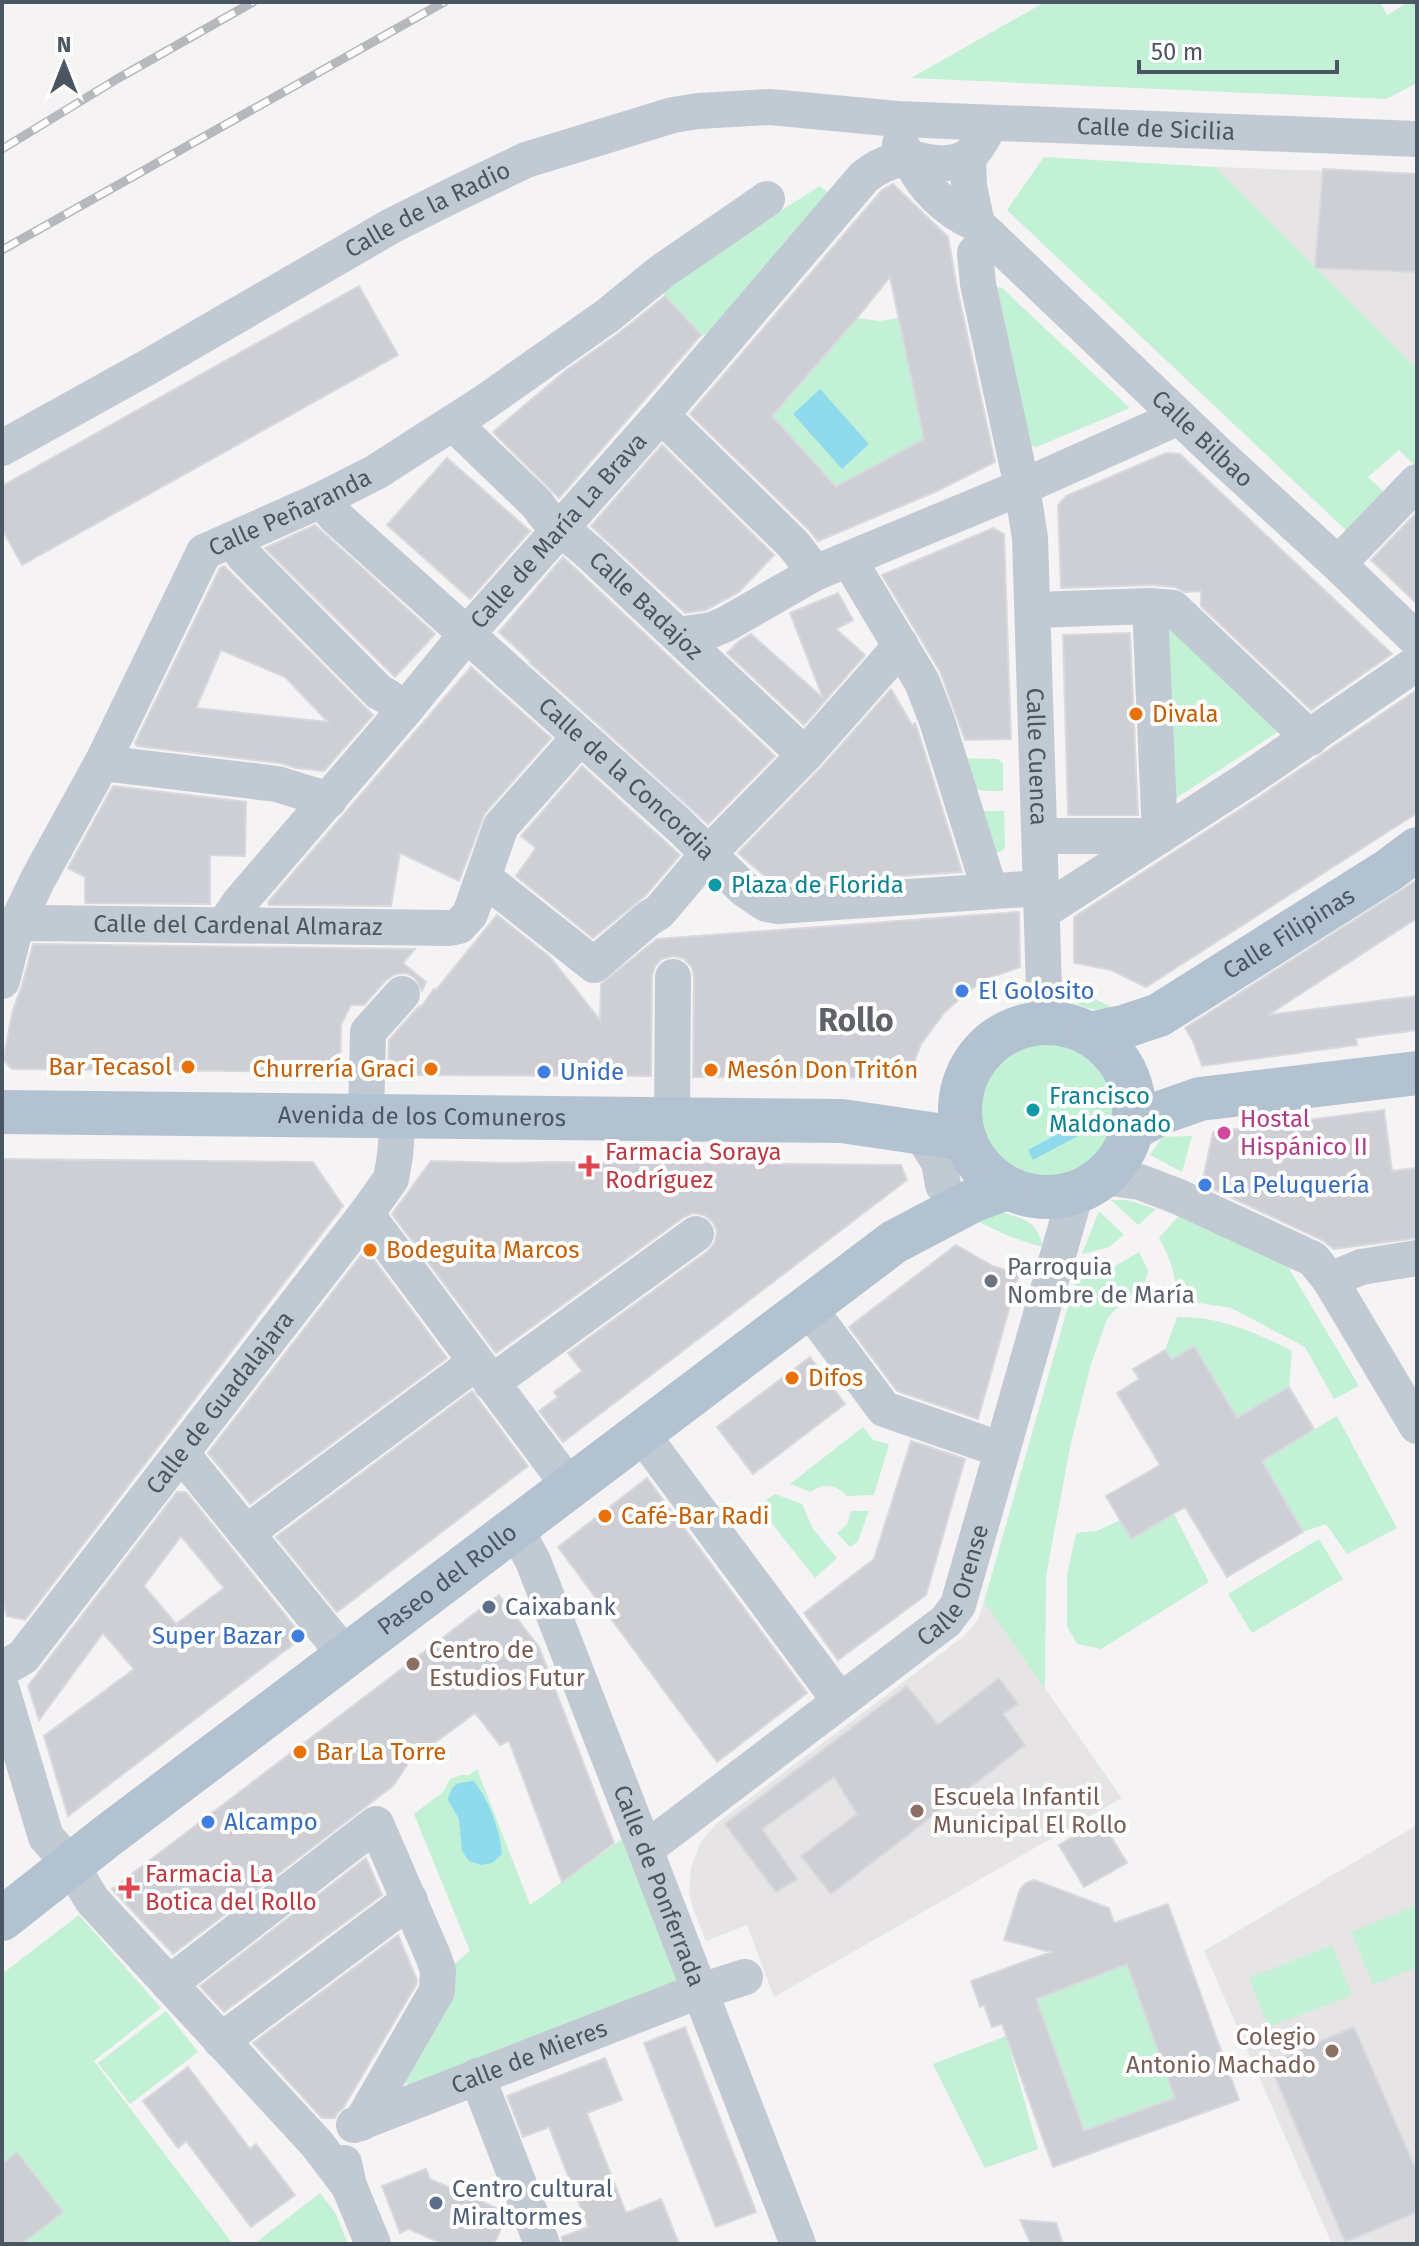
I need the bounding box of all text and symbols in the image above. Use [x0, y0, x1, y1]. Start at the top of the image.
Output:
north arrow [24, 24, 104, 104]
scale bar [1139, 24, 1337, 74]
text: N [57, 31, 71, 58]
text: 50 m [1151, 38, 1203, 66]
street label: Calle de Sicilia [1076, 112, 1236, 146]
street label: Calle de la Radio [340, 156, 515, 264]
street label: Calle Bilbao [1146, 384, 1259, 493]
street label: Calle de María La Brava [465, 427, 653, 634]
street label: Calle Peñaranda [204, 463, 376, 562]
street label: Calle Badajoz [583, 546, 709, 666]
street label: Calle Cuenca [1021, 687, 1053, 826]
street label: Calle de la Concordia [533, 692, 721, 866]
place label: Divala [1152, 700, 1218, 728]
marker: Divala [1127, 705, 1145, 723]
place label: Plaza de Florida [731, 871, 904, 899]
marker: Plaza de Florida [706, 876, 724, 894]
street label: Calle Filipinas [1218, 881, 1360, 985]
street label: Calle del Cardenal Almaraz [93, 910, 383, 941]
place label: El Golosito [978, 977, 1094, 1005]
marker: El Golosito [953, 982, 971, 1000]
district label: Rollo [818, 1001, 894, 1039]
place label: Bar Tecasol [48, 1053, 172, 1081]
place label: Churrería Graci [253, 1055, 415, 1083]
place label: Mesón Don Tritón [727, 1056, 918, 1084]
marker: Bar Tecasol [179, 1058, 197, 1076]
place label: Unide [560, 1058, 624, 1086]
marker: Churrería Graci [422, 1060, 440, 1078]
marker: Mesón Don Tritón [702, 1061, 720, 1079]
marker: Unide [535, 1063, 553, 1081]
place label: Francisco Maldonado [1049, 1082, 1171, 1138]
street label: Avenida de los Comuneros [278, 1101, 566, 1132]
marker: Francisco Maldonado [1024, 1101, 1042, 1119]
place label: Hostal Hispánico II [1240, 1105, 1368, 1161]
marker: Hostal Hispánico II [1215, 1124, 1233, 1142]
place label: Farmacia Soraya Rodríguez [605, 1138, 782, 1194]
marker: Farmacia Soraya Rodríguez [580, 1157, 598, 1175]
place label: La Peluquería [1221, 1171, 1370, 1199]
marker: La Peluquería [1196, 1176, 1214, 1194]
place label: Bodeguita Marcos [386, 1236, 579, 1264]
marker: Bodeguita Marcos [361, 1241, 379, 1259]
place label: Parroquia Nombre de María [1007, 1253, 1195, 1309]
marker: Parroquia Nombre de María [982, 1272, 1000, 1290]
street label: Calle de Guadalajara [140, 1306, 300, 1500]
place label: Difos [808, 1364, 863, 1392]
marker: Difos [783, 1369, 801, 1387]
place label: Café-Bar Radi [621, 1502, 770, 1530]
marker: Café-Bar Radi [596, 1507, 614, 1525]
street label: Paseo del Rollo [372, 1518, 522, 1641]
street label: Calle Orense [911, 1521, 994, 1652]
place label: Caixabank [505, 1593, 616, 1621]
marker: Caixabank [480, 1598, 498, 1616]
place label: Super Bazar [152, 1622, 283, 1650]
marker: Super Bazar [289, 1627, 307, 1645]
place label: Centro de Estudios Futur [429, 1636, 586, 1692]
marker: Centro de Estudios Futur [404, 1655, 422, 1673]
place label: Bar La Torre [316, 1738, 446, 1766]
marker: Bar La Torre [291, 1743, 309, 1761]
street label: Calle de Ponferrada [607, 1781, 711, 1991]
place label: Escuela Infantil Municipal El Rollo [933, 1783, 1127, 1839]
marker: Escuela Infantil Municipal El Rollo [908, 1802, 926, 1820]
place label: Alcampo [224, 1808, 318, 1836]
marker: Alcampo [199, 1813, 217, 1831]
place label: Farmacia La Botica del Rollo [145, 1860, 317, 1916]
marker: Farmacia La Botica del Rollo [120, 1879, 138, 1897]
street label: Calle de Mieres [447, 2014, 611, 2100]
place label: Colegio Antonio Machado [1126, 2023, 1316, 2079]
marker: Colegio Antonio Machado [1323, 2042, 1341, 2060]
place label: Centro cultural Miraltormes [452, 2175, 613, 2231]
marker: Centro cultural Miraltormes [427, 2194, 445, 2212]

